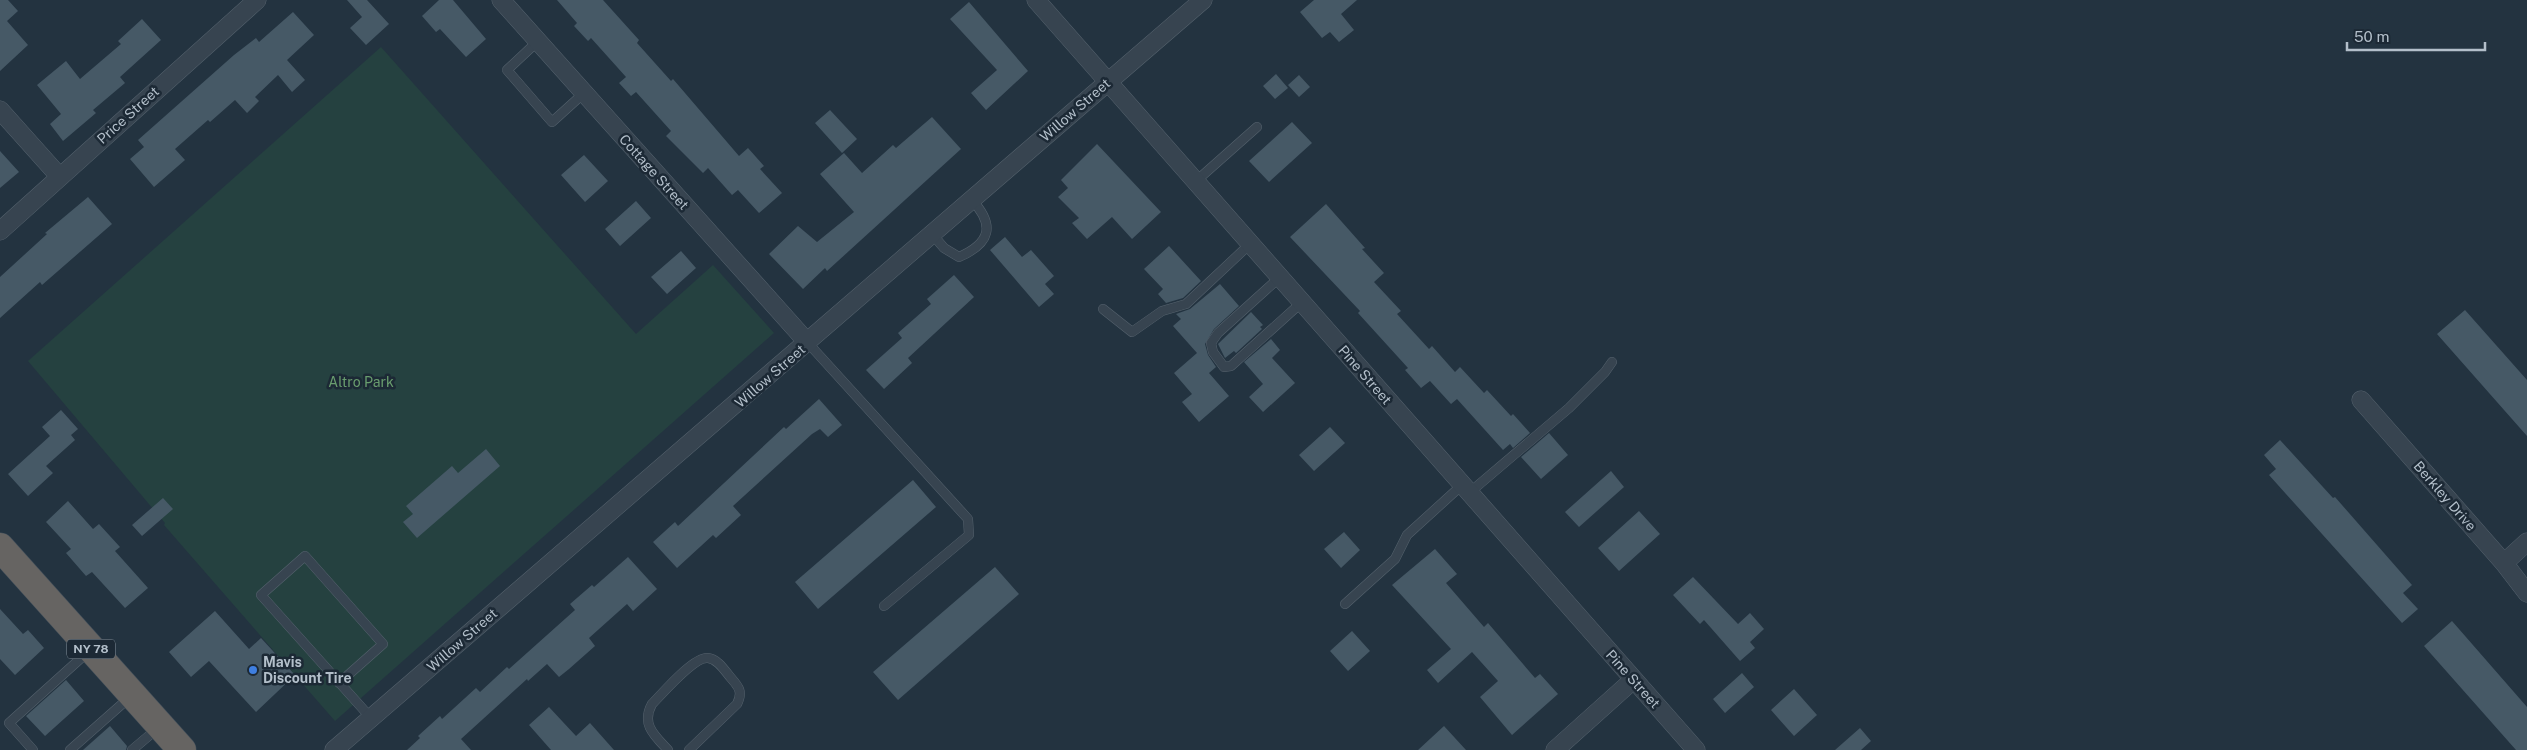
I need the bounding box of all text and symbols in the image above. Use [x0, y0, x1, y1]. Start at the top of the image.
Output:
scale bar [2347, 20, 2484, 52]
text: 50 m [2354, 28, 2389, 45]
street label: Willow Street [1037, 75, 1113, 145]
street label: Price Street [94, 83, 162, 147]
street label: Cottage Street [616, 131, 692, 213]
street label: Willow Street [732, 341, 808, 411]
street label: Pine Street [1335, 342, 1395, 408]
park label: Altro Park [328, 374, 394, 390]
street label: Berkley Drive [2410, 458, 2480, 534]
street label: Willow Street [424, 605, 500, 675]
road number: NY 78 [67, 640, 115, 659]
street label: Pine Street [1603, 647, 1663, 711]
place label: Mavis Discount Tire [263, 654, 351, 686]
marker: Mavis Discount Tire [247, 664, 259, 676]

